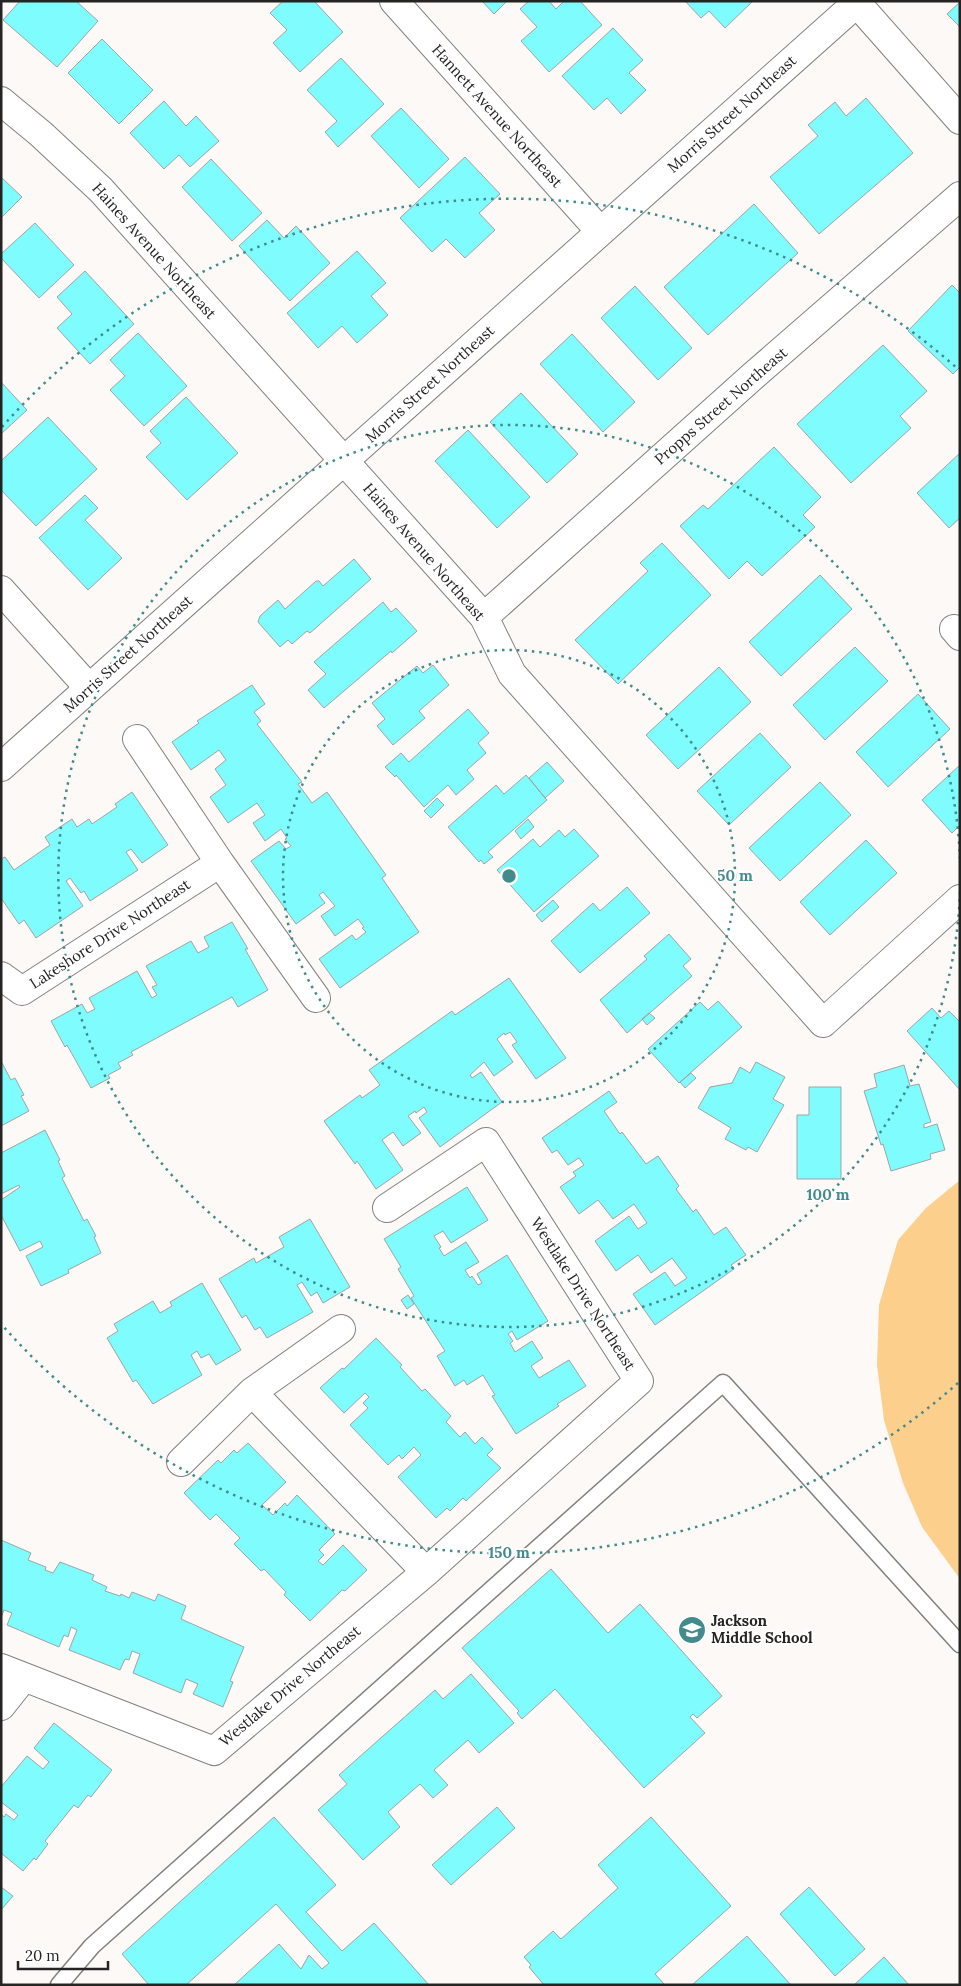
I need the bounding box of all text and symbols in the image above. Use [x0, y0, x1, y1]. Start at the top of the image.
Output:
street label: Hannett Avenue Northeast [428, 40, 567, 191]
street label: Morris Street Northeast [663, 51, 800, 177]
street label: Haines Avenue Northeast [88, 179, 221, 323]
street label: Morris Street Northeast [361, 321, 498, 447]
street label: Propps Street Northeast [650, 343, 791, 468]
street label: Haines Avenue Northeast [359, 479, 490, 625]
street label: Morris Street Northeast [59, 591, 196, 717]
text: 50 m [717, 866, 753, 885]
centre of rings [500, 867, 518, 885]
street label: Lakeshore Drive Northeast [26, 874, 194, 993]
text: 100 m [807, 1185, 850, 1204]
street label: Westlake Drive Northeast [527, 1214, 640, 1374]
text: 150 m [488, 1543, 530, 1562]
place label: Jackson Middle School [711, 1611, 813, 1647]
school or university icon: Jackson Middle School [677, 1615, 707, 1645]
street label: Westlake Drive Northeast [215, 1621, 364, 1750]
scale bar [18, 1938, 108, 1970]
text: 20 m [25, 1946, 60, 1965]

